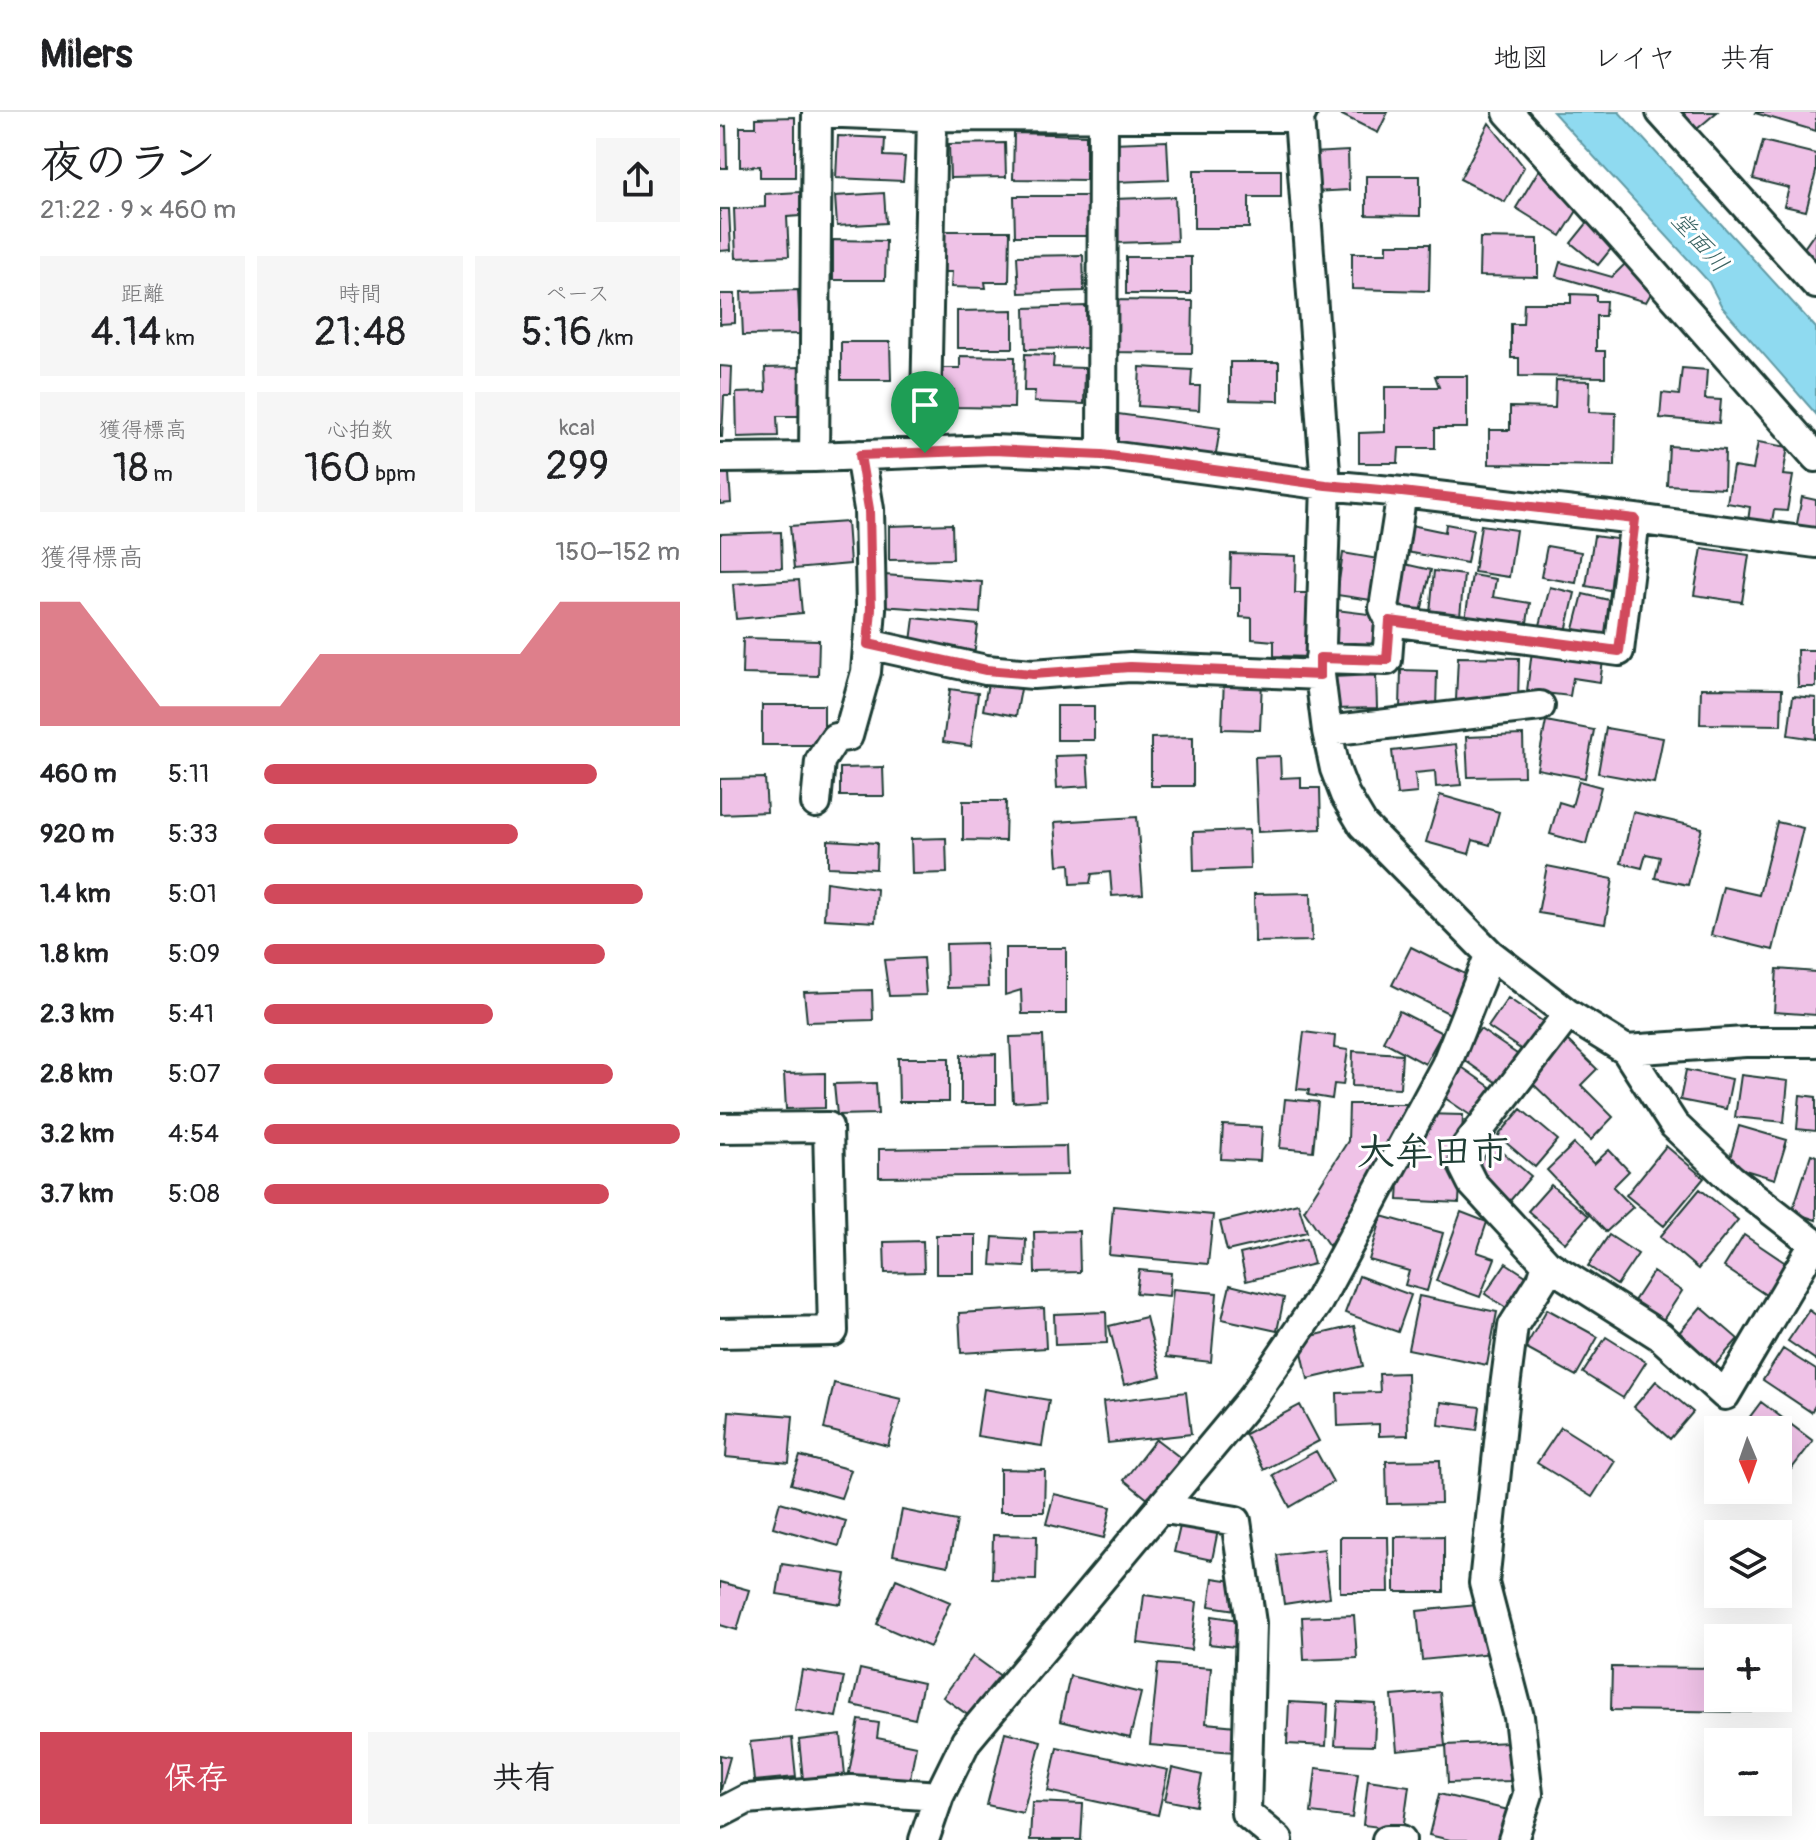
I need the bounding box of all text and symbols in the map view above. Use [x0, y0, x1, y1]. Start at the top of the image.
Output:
text: Milers [40, 31, 132, 79]
text: 地図 [1493, 41, 1549, 76]
text: レイヤ [1593, 41, 1676, 76]
text: 共有 [1720, 41, 1776, 76]
text: 夜のラン [40, 136, 216, 191]
button: share [596, 138, 680, 222]
text: 21:22 · 9 × 460 m [40, 194, 236, 226]
water label: 堂面川 [1665, 206, 1734, 279]
text: 距離 [121, 280, 165, 308]
text: 時間 [338, 280, 382, 308]
text: ペース [545, 280, 610, 308]
text: 4.14 [91, 308, 161, 357]
text: 21:48 [314, 308, 406, 357]
text: 5:16 [521, 308, 592, 357]
text: km [161, 324, 195, 352]
text: /km [592, 324, 634, 352]
pin [891, 371, 959, 453]
icon: arrive [903, 383, 947, 427]
text: kcal [559, 414, 595, 442]
text: 獲得標高 [99, 416, 187, 444]
text: 心拍数 [327, 416, 393, 444]
text: 299 [546, 442, 609, 491]
text: 18 [113, 444, 148, 493]
text: 160 [304, 444, 370, 493]
text: m [148, 460, 173, 488]
text: bpm [370, 460, 416, 488]
text: 150–152 m [555, 536, 680, 568]
text: 獲得標高 [40, 542, 144, 574]
text: 460 m [40, 758, 117, 790]
text: 5:11 [168, 758, 209, 790]
text: 920 m [40, 818, 114, 850]
text: 5:33 [168, 818, 218, 850]
text: 1.4 km [40, 878, 111, 910]
text: 5:01 [168, 878, 217, 910]
text: 1.8 km [40, 938, 109, 970]
text: 5:09 [168, 938, 220, 970]
text: 2.3 km [40, 998, 114, 1030]
text: 5:41 [168, 998, 214, 1030]
text: 2.8 km [40, 1058, 113, 1090]
text: 5:07 [168, 1058, 221, 1090]
text: 3.2 km [40, 1118, 114, 1150]
text: 4:54 [168, 1118, 219, 1150]
district label: 大牟田市 [1357, 1128, 1509, 1176]
text: 3.7 km [40, 1178, 114, 1210]
text: 5:08 [168, 1178, 220, 1210]
north arrow [1704, 1416, 1792, 1504]
map controls [1704, 1416, 1792, 1816]
button: layers [1704, 1520, 1792, 1608]
button: + [1704, 1624, 1792, 1712]
button: − [1704, 1728, 1792, 1816]
button: 保存 [40, 1732, 352, 1824]
button: 共有 [368, 1732, 680, 1824]

